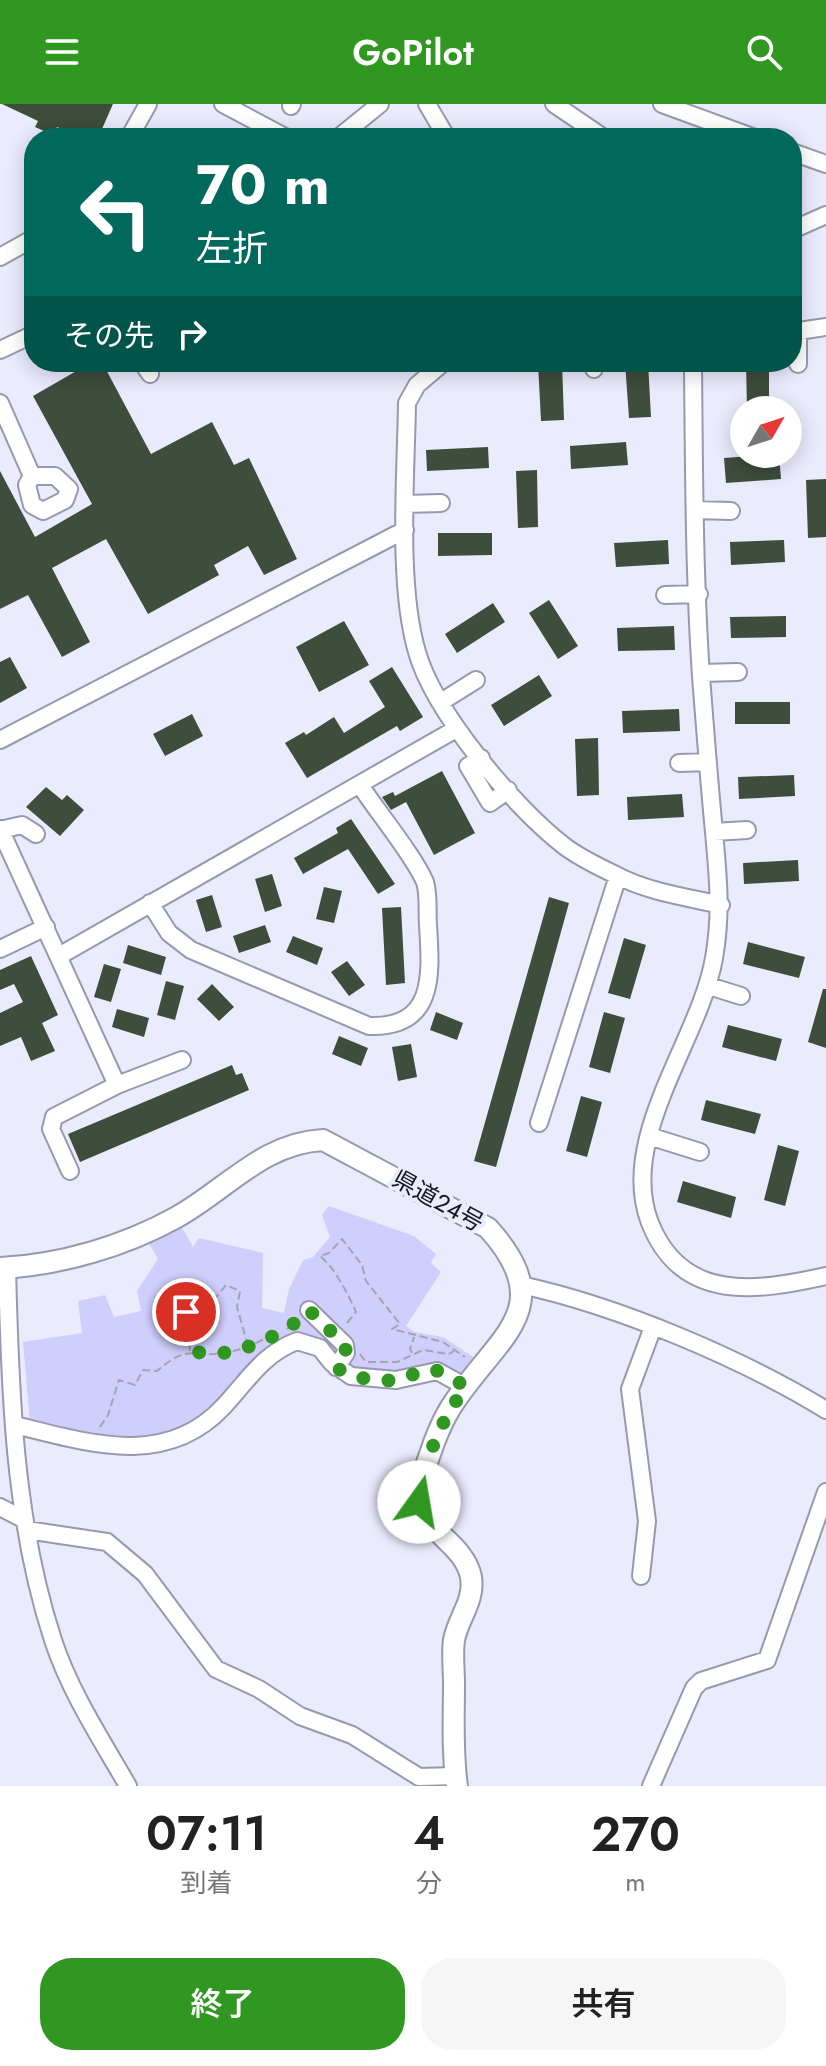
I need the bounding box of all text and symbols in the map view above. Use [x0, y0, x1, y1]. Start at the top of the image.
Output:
text: GoPilot [352, 26, 474, 78]
icon: menu [40, 30, 84, 74]
icon: search [742, 30, 786, 74]
text: 70 m [196, 144, 330, 225]
icon: left [64, 160, 168, 264]
text: 左折 [196, 222, 268, 274]
icon: right [170, 312, 214, 356]
text: その先 [64, 314, 154, 357]
north arrow [730, 396, 802, 468]
map controls [730, 396, 802, 468]
street label: 県道24号 [386, 1161, 490, 1240]
pin [152, 1278, 220, 1346]
icon: arrive [164, 1290, 208, 1334]
position arrow [377, 1460, 461, 1544]
text: 07:11 [146, 1799, 267, 1868]
text: 4 [413, 1799, 445, 1868]
text: 270 [591, 1800, 680, 1869]
text: m [625, 1863, 646, 1901]
text: 到着 [181, 1864, 233, 1902]
text: 分 [416, 1864, 442, 1902]
button: 終了 [40, 1958, 405, 2050]
button: 共有 [421, 1958, 786, 2050]

